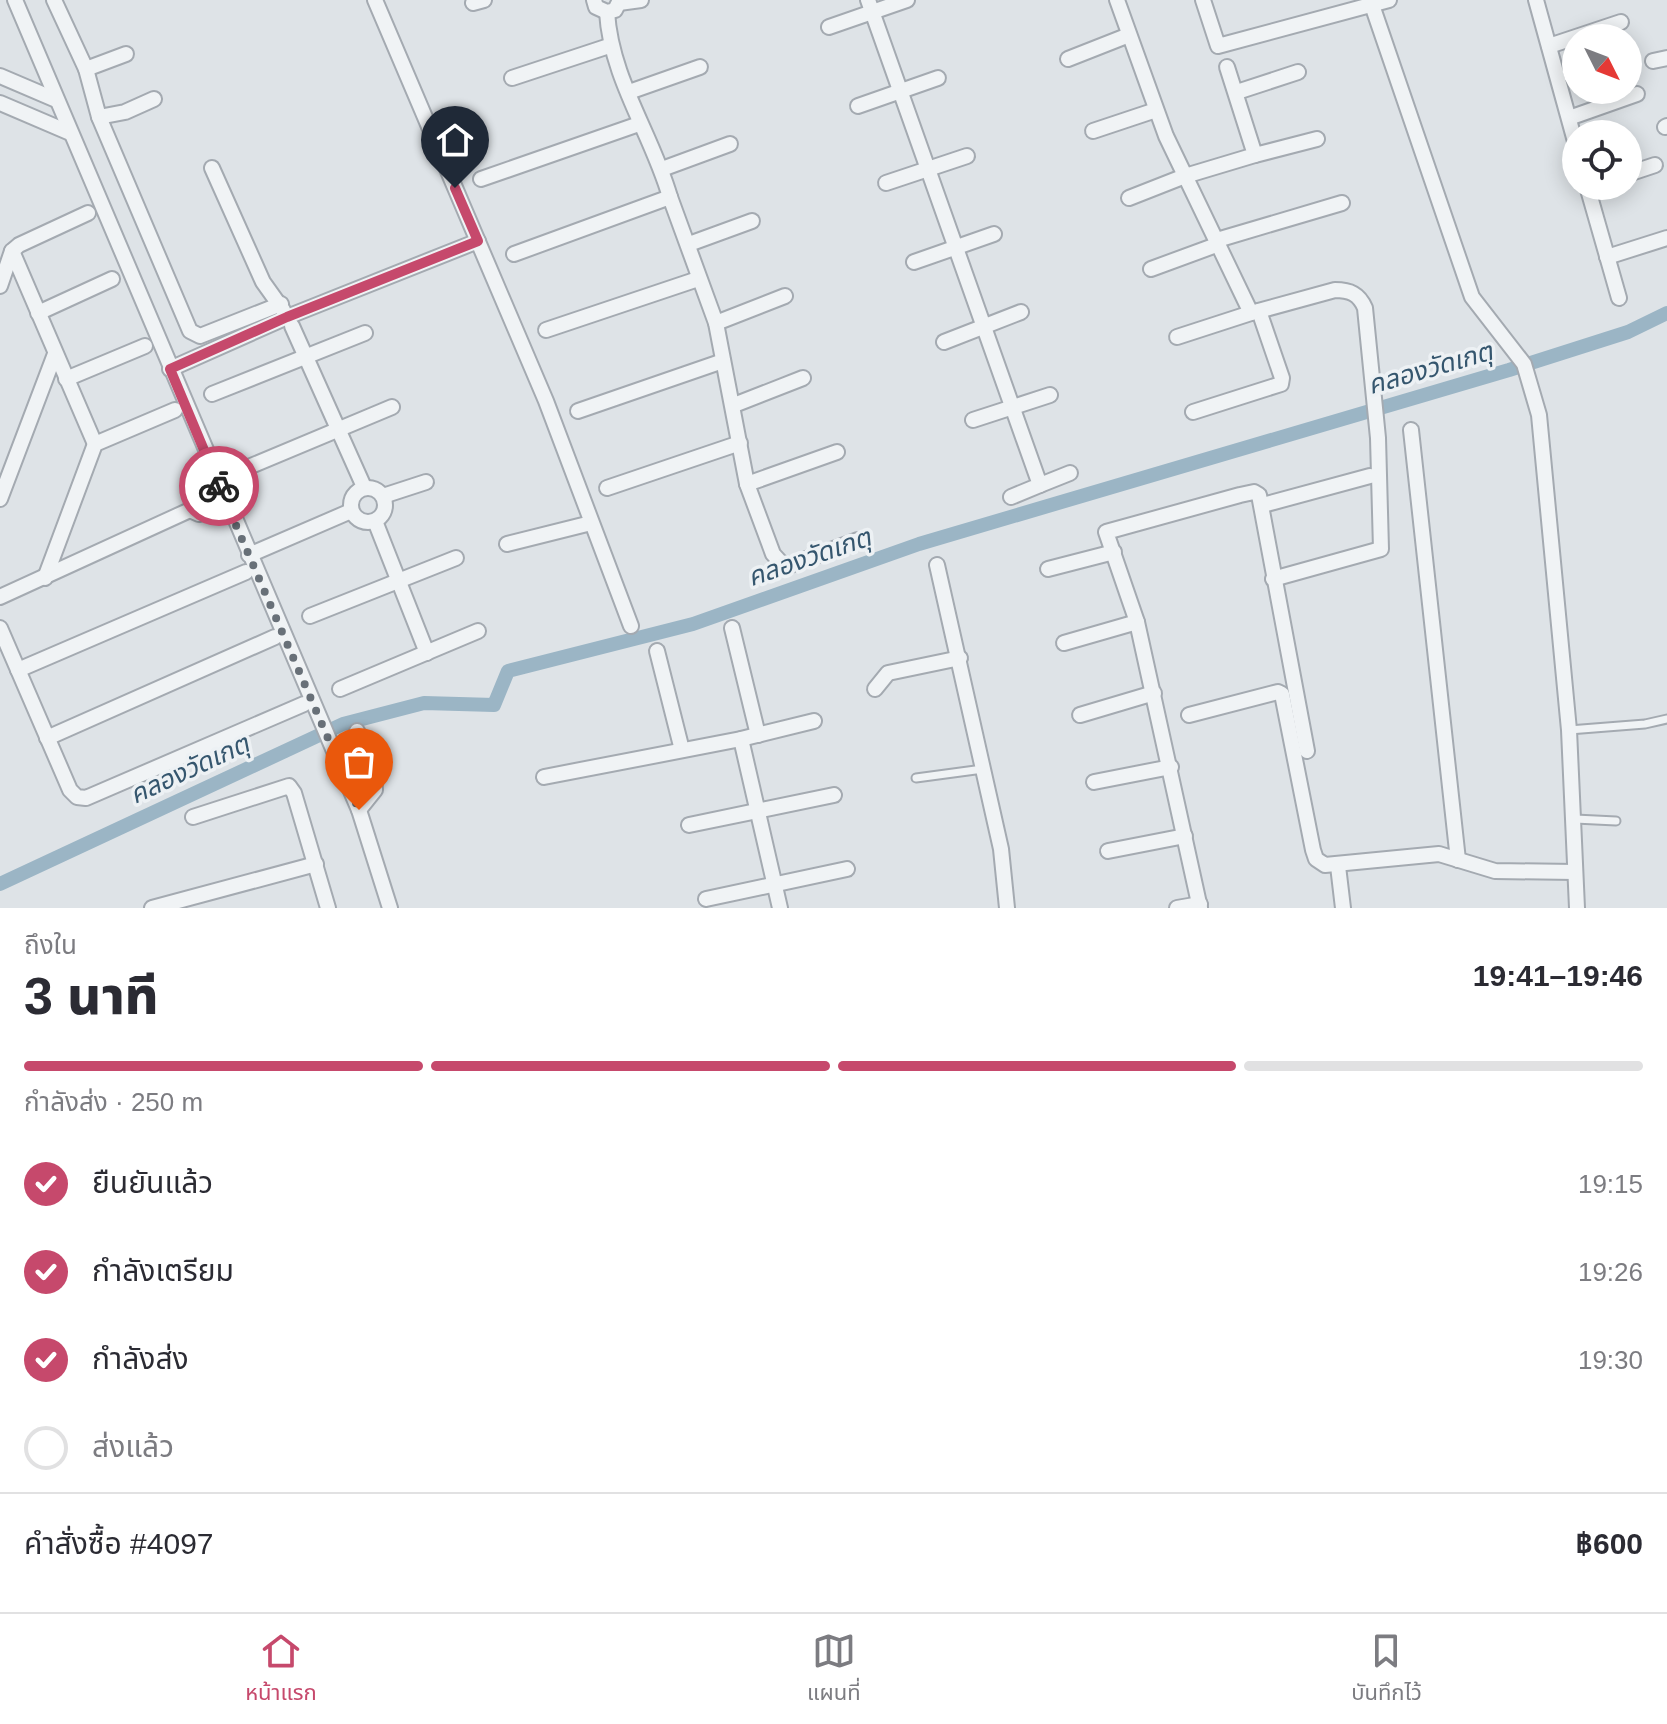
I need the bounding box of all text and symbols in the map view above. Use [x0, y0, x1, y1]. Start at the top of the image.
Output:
north arrow [1562, 24, 1642, 104]
map controls [1562, 24, 1642, 200]
pin [421, 106, 489, 188]
icon: home [433, 118, 477, 162]
button: locate [1562, 120, 1642, 200]
water label: คลองวัดเกตุ [1364, 335, 1497, 401]
courier [179, 446, 259, 526]
icon: bike [197, 464, 241, 508]
water label: คลองวัดเกตุ [743, 521, 876, 593]
water label: คลองวัดเกตุ [125, 728, 255, 811]
pin [325, 728, 393, 810]
icon: bag [337, 740, 381, 784]
text: ถึงใน [24, 930, 77, 960]
text: 19:41–19:46 [1473, 959, 1643, 992]
text: 3 นาที [24, 967, 159, 1025]
text: กำลังส่ง · 250 m [24, 1087, 203, 1117]
icon: check [24, 1162, 68, 1206]
text: ยืนยันแล้ว [92, 1166, 213, 1199]
text: 19:15 [1578, 1169, 1643, 1199]
icon: check [24, 1250, 68, 1294]
text: กำลังเตรียม [92, 1254, 234, 1287]
text: 19:26 [1578, 1257, 1643, 1287]
icon: check [24, 1338, 68, 1382]
text: กำลังส่ง [92, 1342, 189, 1375]
text: 19:30 [1578, 1345, 1643, 1375]
text: ส่งแล้ว [92, 1430, 174, 1463]
text: คำสั่งซื้อ #4097 [24, 1527, 214, 1560]
text: ฿600 [1576, 1527, 1643, 1560]
tab: หน้าแรก [245, 1629, 317, 1710]
tab: แผนที่ [807, 1629, 861, 1710]
tab: บันทึกไว้ [1351, 1629, 1422, 1710]

